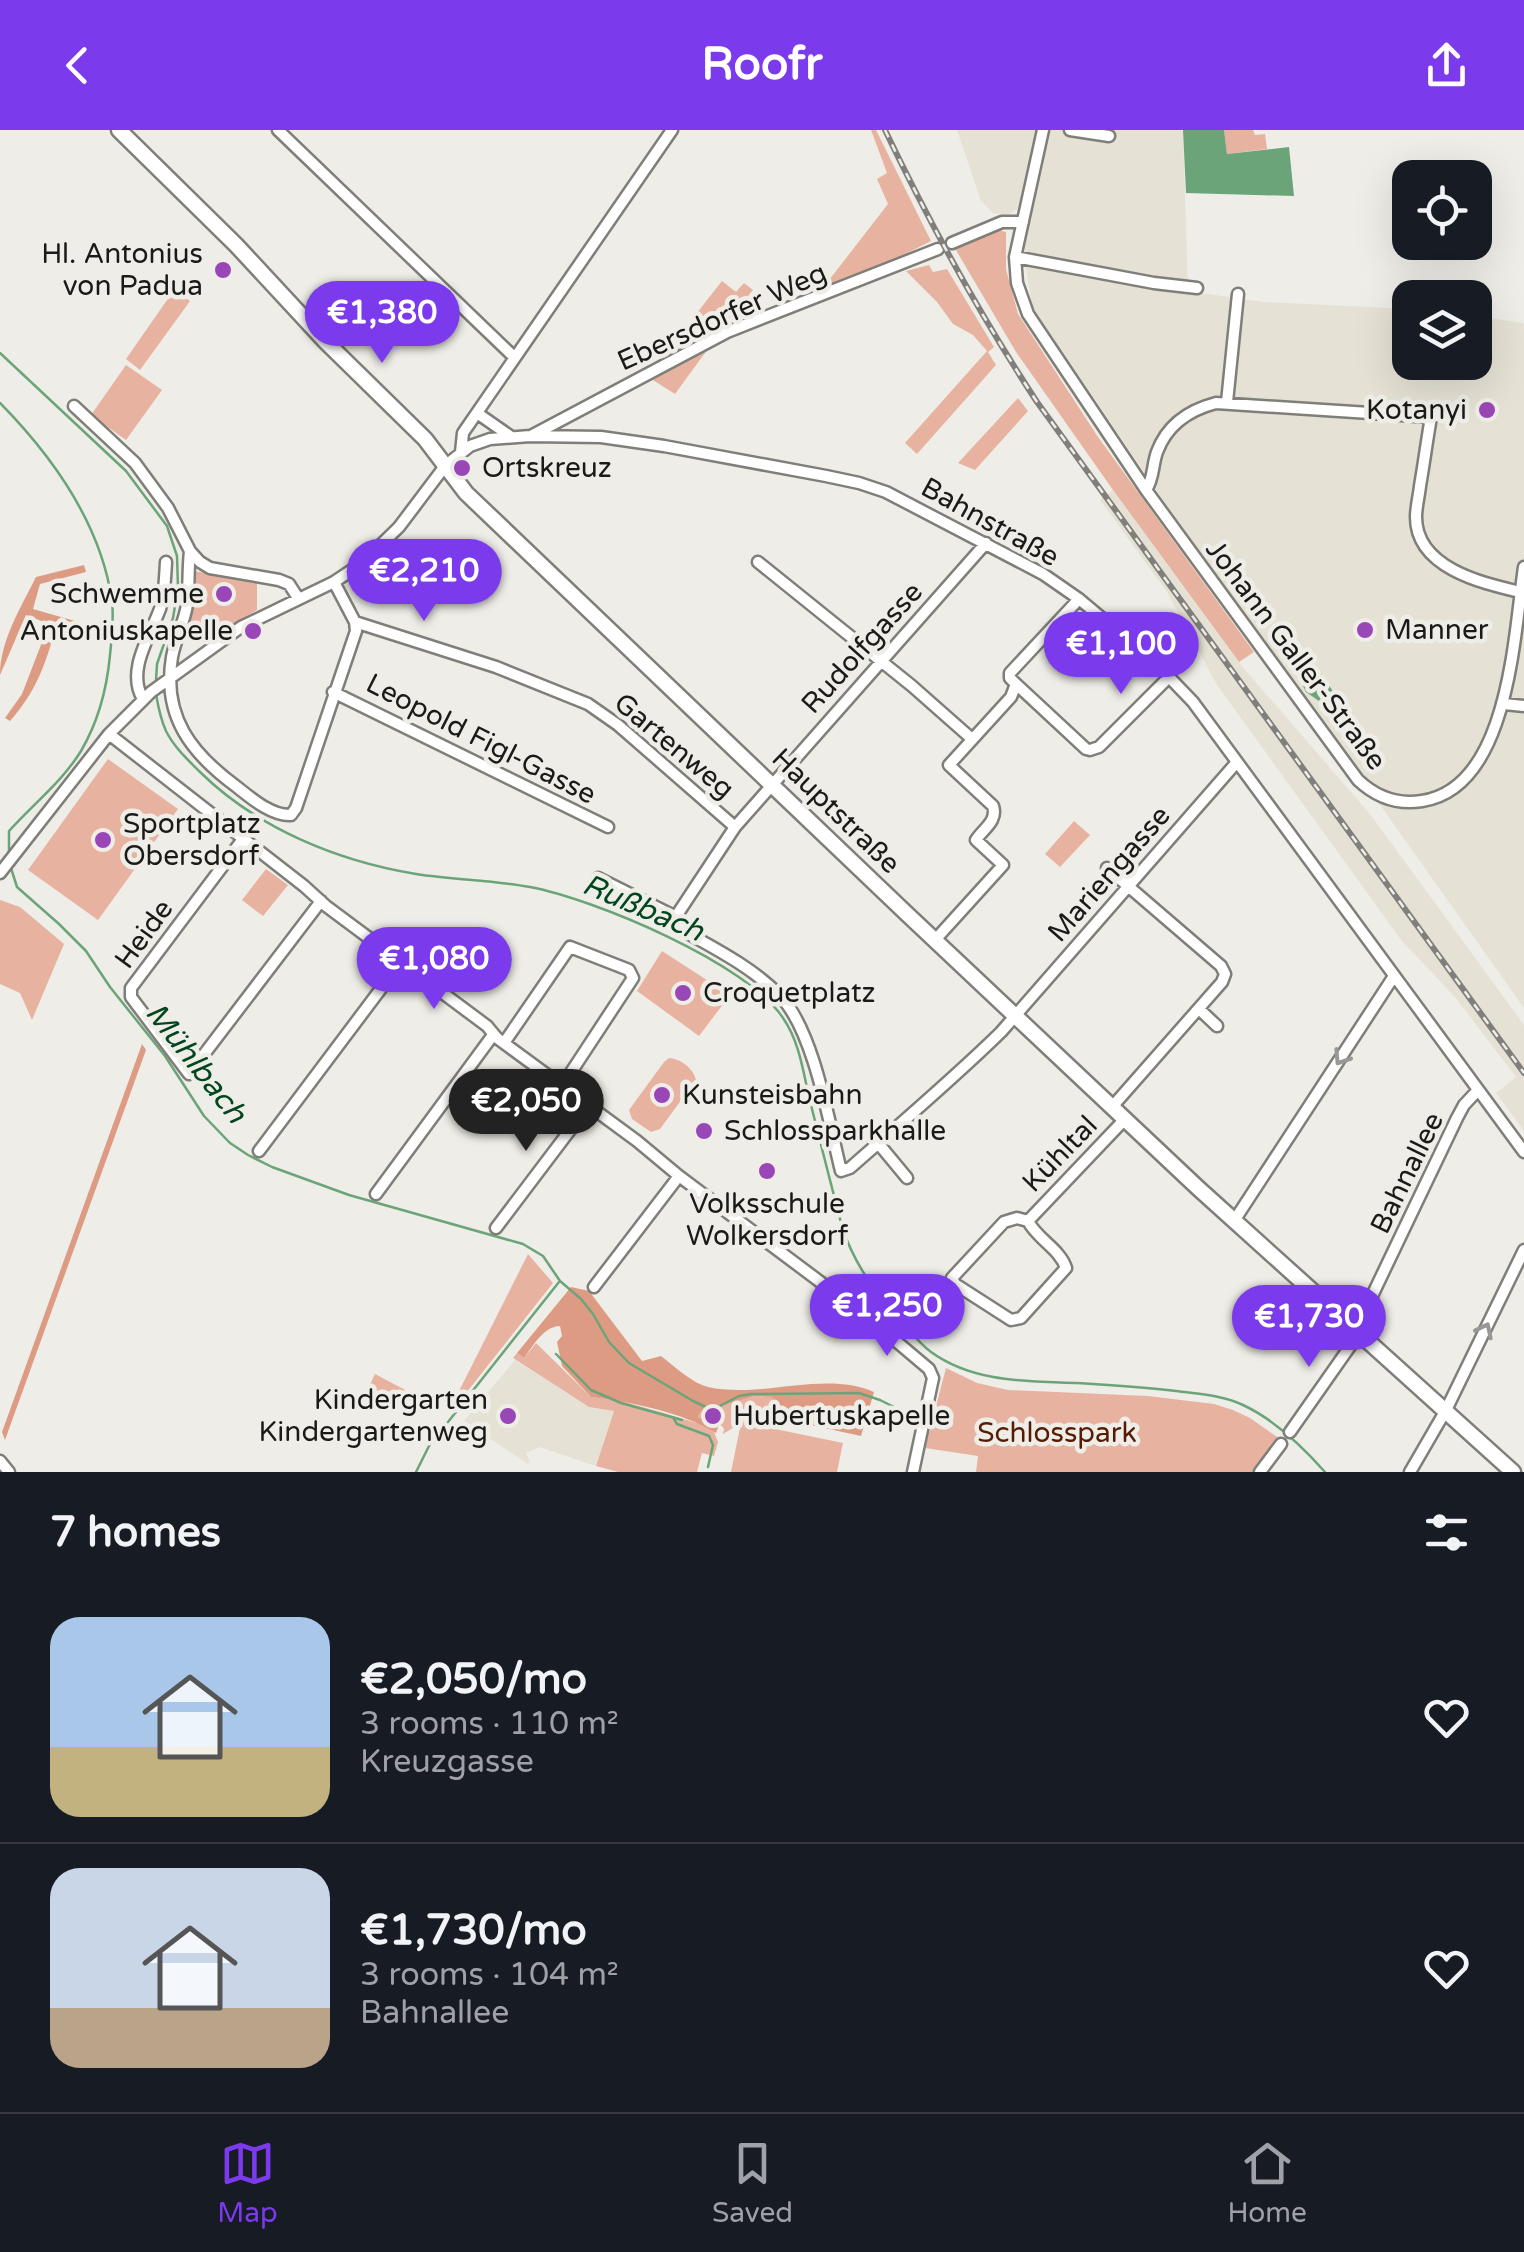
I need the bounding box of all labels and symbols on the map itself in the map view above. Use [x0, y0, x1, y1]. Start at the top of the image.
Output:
place label: Hl. Antonius von Padua [41, 237, 203, 303]
street label: Ebersdorfer Weg [612, 256, 832, 378]
marker: Hl. Antonius von Padua [212, 259, 234, 281]
pin: €1,380 [301, 281, 463, 366]
place label: Kotanyi [1366, 393, 1467, 427]
marker: Kotanyi [1476, 399, 1498, 421]
place label: Ortskreuz [482, 451, 612, 485]
marker: Ortskreuz [451, 457, 473, 479]
street label: Bahnstraße [915, 470, 1065, 574]
street label: Johann Galler-Straße [1198, 533, 1394, 777]
pin: €2,210 [343, 539, 505, 624]
street label: Rudolfgasse [794, 575, 930, 721]
place label: Schwemme [50, 577, 204, 611]
marker: Schwemme [213, 583, 235, 605]
pin: €1,100 [1040, 612, 1202, 697]
place label: Manner [1385, 613, 1489, 647]
place label: Antoniuskapelle [19, 614, 233, 648]
marker: Manner [1354, 619, 1376, 641]
marker: Antoniuskapelle [242, 620, 264, 642]
street label: Leopold Figl-Gasse [360, 666, 602, 812]
street label: Gartenweg [607, 686, 741, 806]
street label: Hauptstraße [765, 741, 907, 881]
street label: Mariengasse [1041, 799, 1177, 949]
place label: Sportplatz Obersdorf [123, 807, 261, 873]
marker: Sportplatz Obersdorf [92, 829, 114, 851]
water label: Rußbach [577, 866, 710, 950]
street label: Heide [108, 893, 180, 975]
pin: €1,080 [353, 927, 515, 1012]
place label: Croquetplatz [703, 976, 876, 1010]
marker: Croquetplatz [672, 982, 694, 1004]
water label: Mühlbach [138, 995, 255, 1131]
one-way arrow [1334, 1047, 1353, 1065]
pin: €2,050 [445, 1069, 607, 1154]
place label: Kunsteisbahn [682, 1078, 862, 1112]
marker: Kunsteisbahn [651, 1084, 673, 1106]
street label: Bahnallee [1363, 1107, 1451, 1239]
street label: Kühltal [1015, 1109, 1105, 1199]
place label: Schlossparkhalle [724, 1114, 946, 1148]
marker: Schlossparkhalle [693, 1120, 715, 1142]
marker: Volksschule Wolkersdorf [756, 1160, 778, 1182]
place label: Volksschule Wolkersdorf [686, 1187, 848, 1253]
pin: €1,250 [806, 1274, 968, 1359]
pin: €1,730 [1228, 1285, 1390, 1370]
one-way arrow [1473, 1322, 1493, 1340]
place label: Kindergarten Kindergartenweg [259, 1383, 488, 1449]
place label: Hubertuskapelle [733, 1399, 950, 1433]
marker: Kindergarten Kindergartenweg [497, 1405, 519, 1427]
marker: Hubertuskapelle [702, 1405, 724, 1427]
park label: Schlosspark [977, 1416, 1137, 1450]

